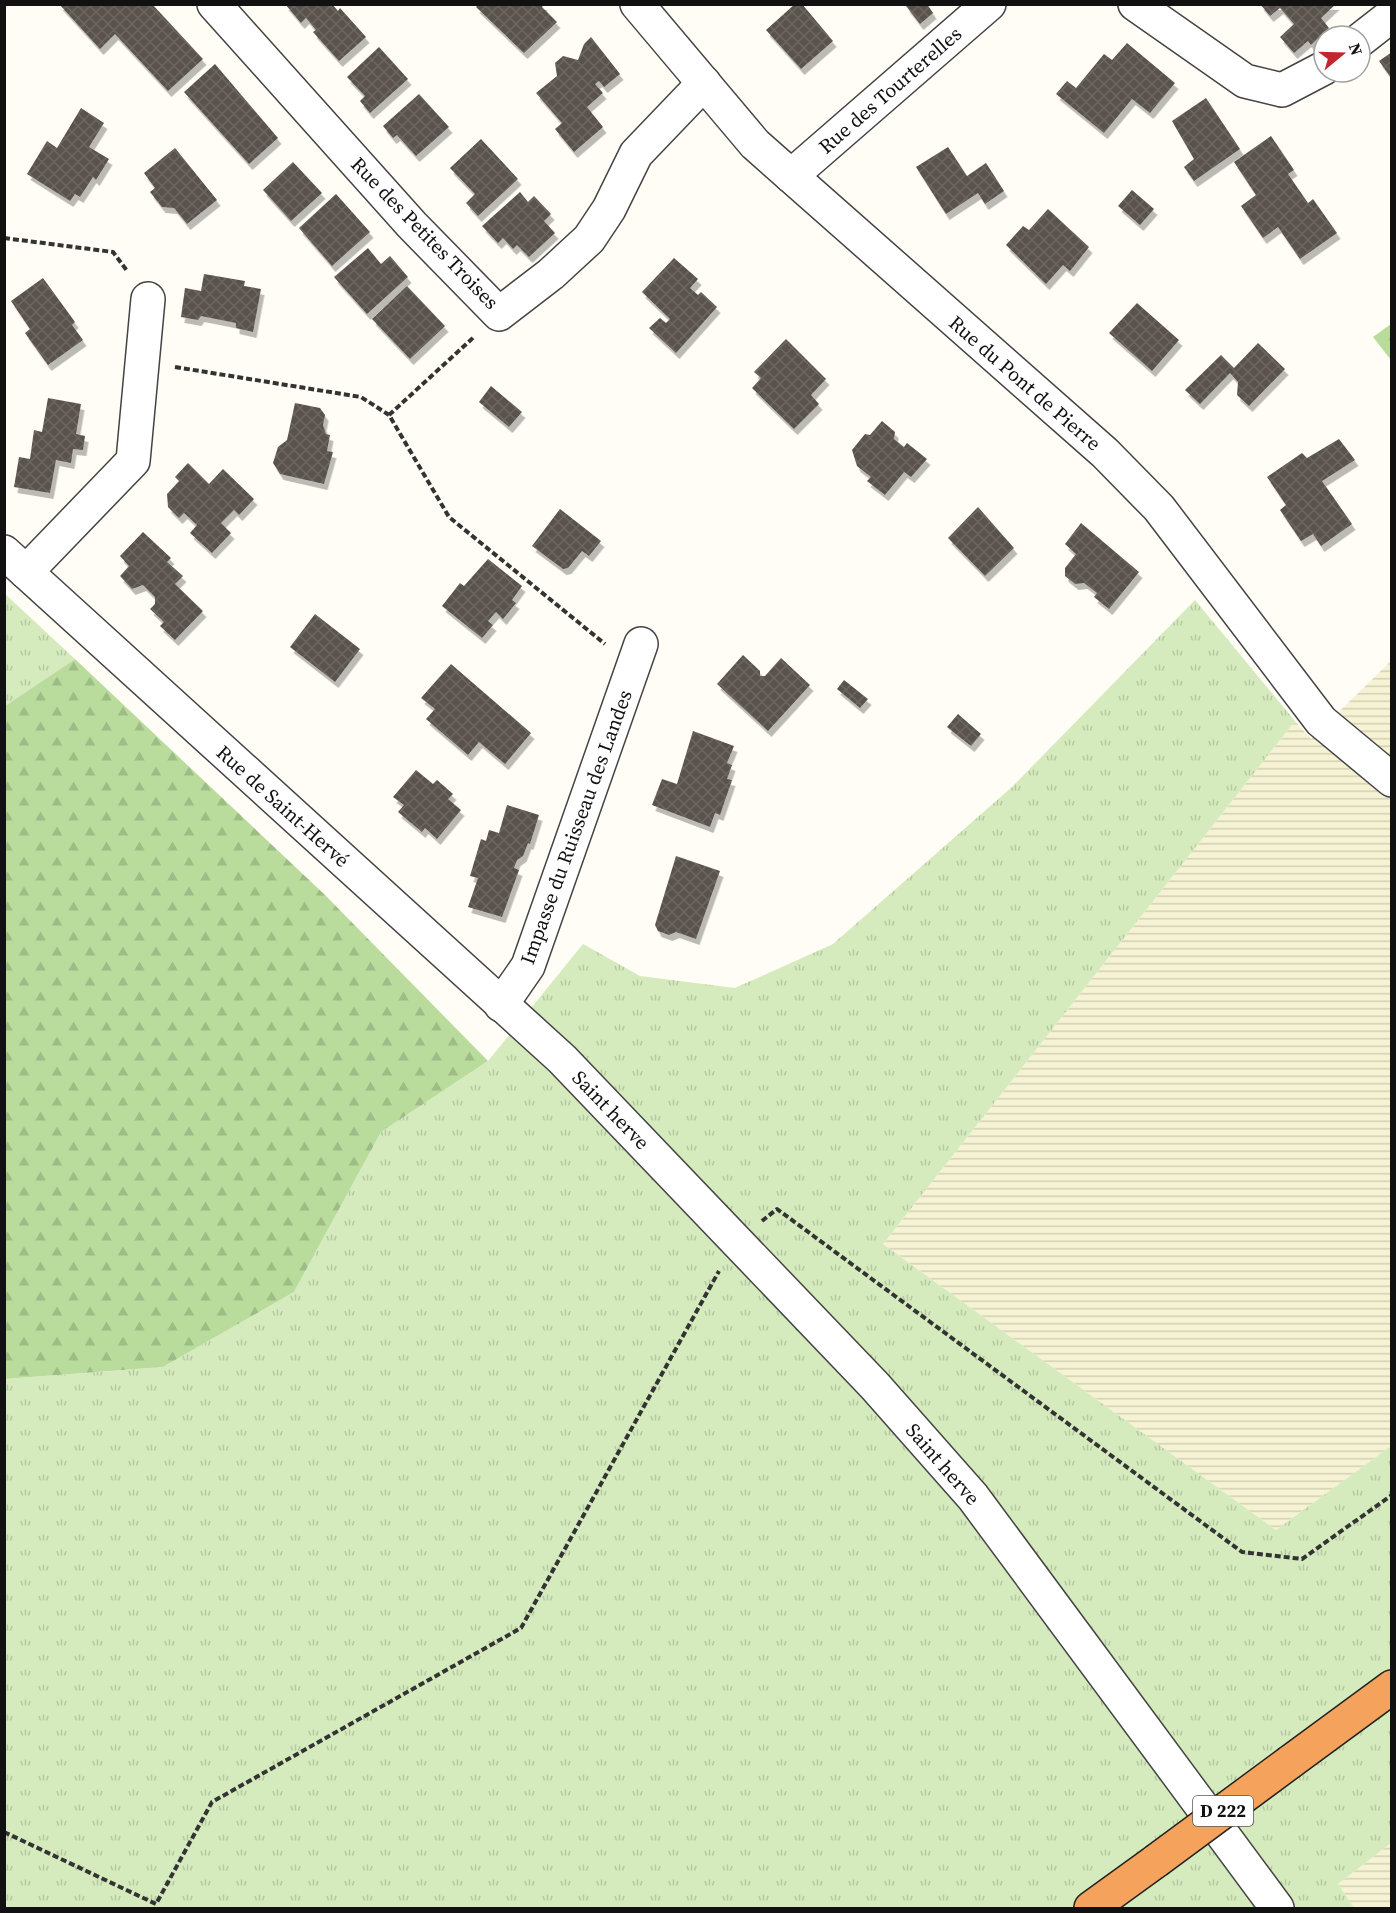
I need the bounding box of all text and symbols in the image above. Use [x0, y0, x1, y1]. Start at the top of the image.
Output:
street label: Rue des Tourterelles [812, 20, 968, 160]
north arrow [1312, 24, 1372, 84]
text: N [1344, 40, 1369, 59]
street label: Rue des Petites Troises [345, 151, 505, 315]
street label: Rue du Pont de Pierre [943, 309, 1107, 457]
street label: Impasse du Ruisseau des Landes [513, 686, 639, 968]
street label: Rue de Saint-Hervé [210, 739, 356, 873]
street label: Saint herve [566, 1064, 656, 1156]
street label: Saint herve [900, 1417, 986, 1511]
road number: D 222 [1193, 1796, 1253, 1826]

